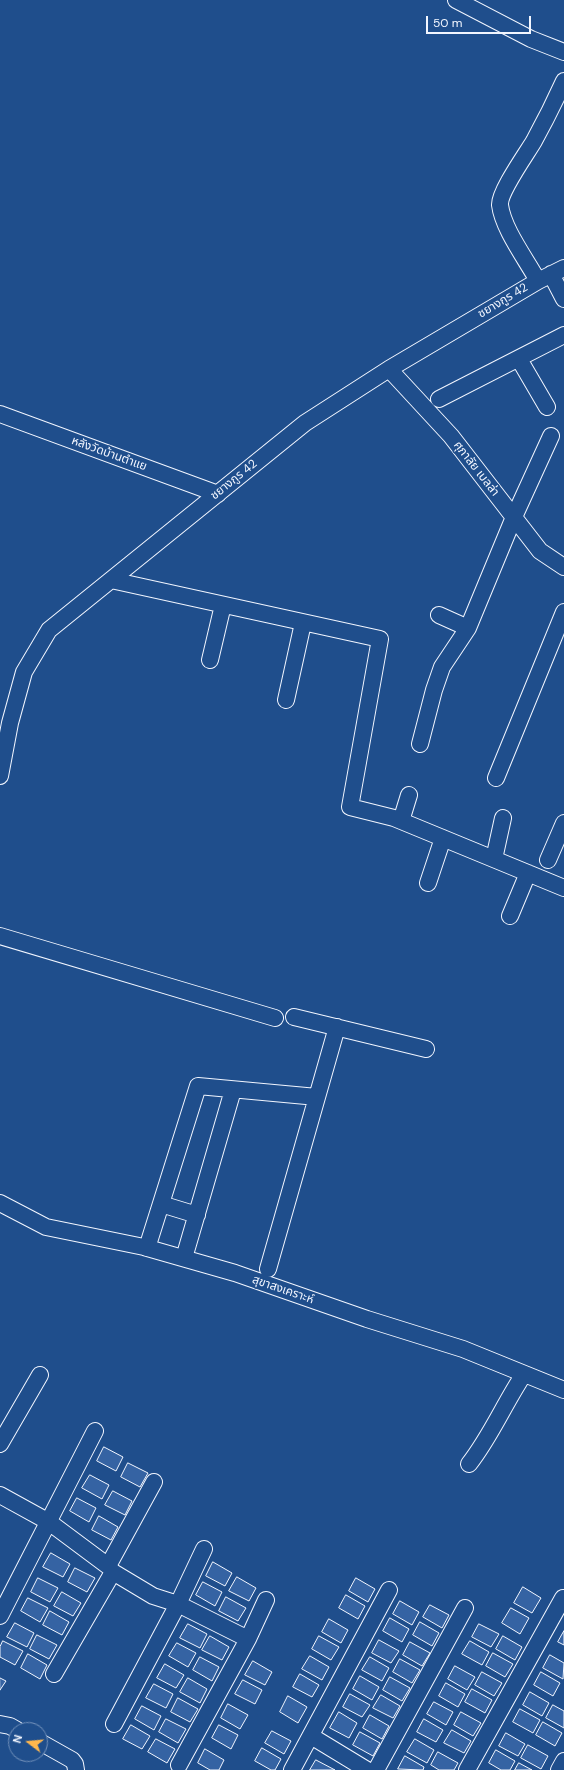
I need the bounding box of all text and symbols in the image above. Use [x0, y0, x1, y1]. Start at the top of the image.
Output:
scale bar [428, 8, 533, 34]
text: 50 m [433, 15, 462, 31]
street label: ชยางกูร 42 [476, 281, 530, 321]
street label: หลังวัดบ้านตำแย [69, 434, 149, 474]
street label: ศุภาลัย เบลล่า [450, 439, 502, 499]
street label: ชยางกูร 42 [208, 457, 260, 503]
street label: สุขาสงเคราะห์ [250, 1273, 316, 1307]
north arrow [8, 1722, 48, 1762]
text: N [10, 1733, 25, 1745]

